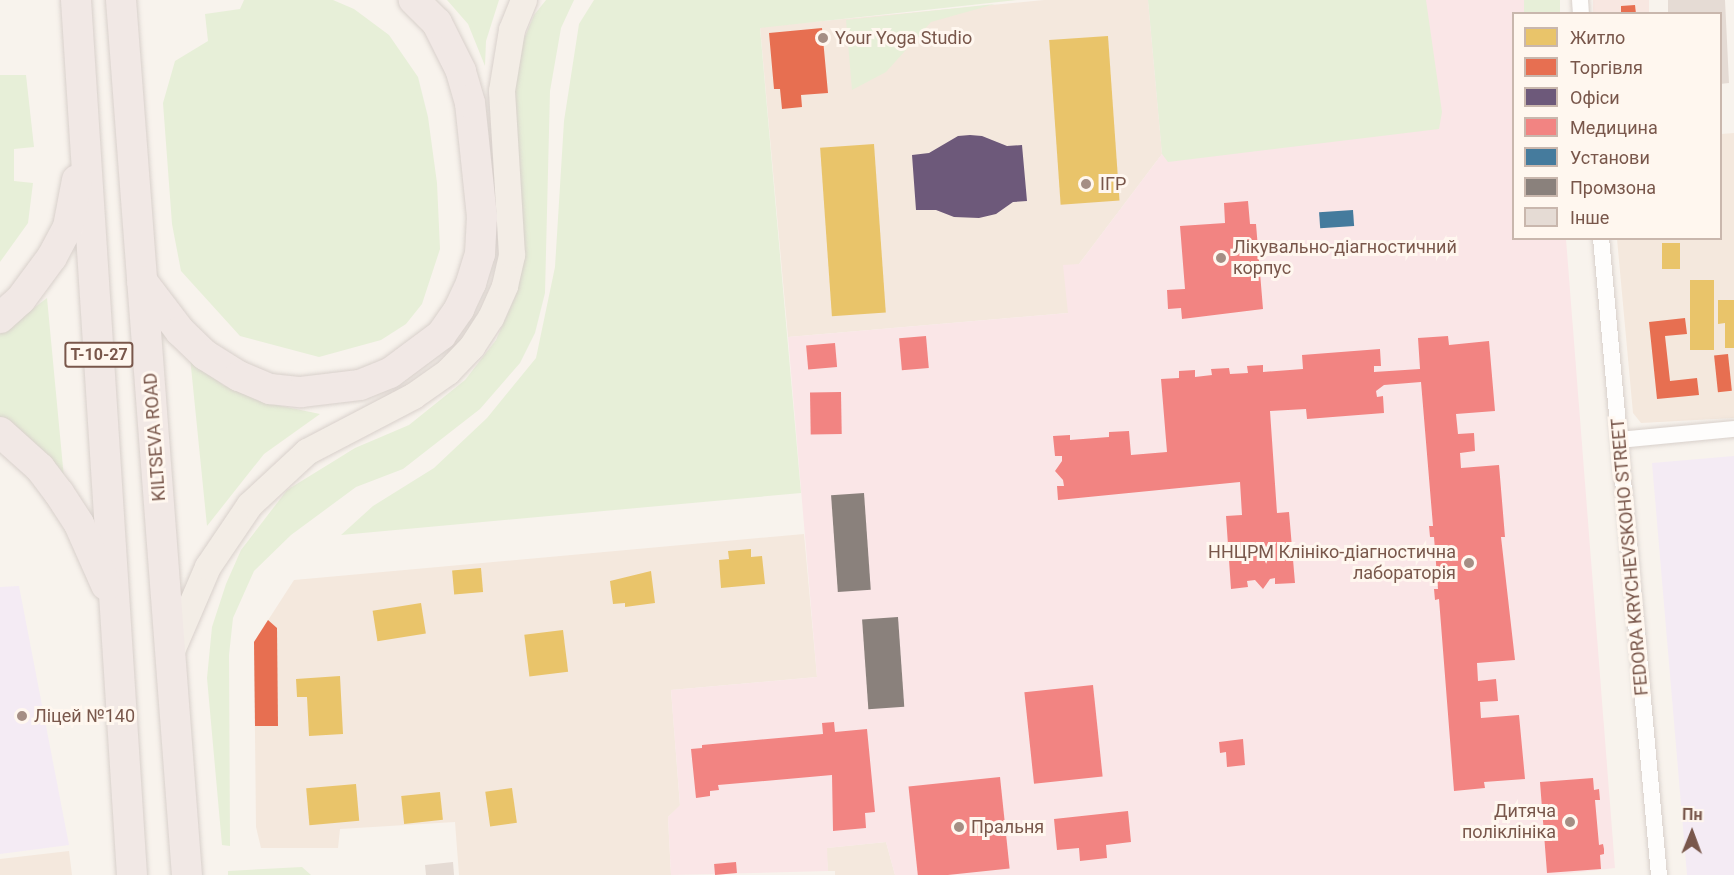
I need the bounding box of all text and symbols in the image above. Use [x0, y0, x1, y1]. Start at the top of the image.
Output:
legend [1512, 12, 1722, 240]
place label: Your Yoga Studio [835, 27, 972, 49]
text: Житло [1570, 27, 1625, 48]
marker: Your Yoga Studio [816, 31, 830, 45]
text: Торгівля [1570, 57, 1643, 78]
text: Офіси [1570, 87, 1620, 108]
text: Медицина [1570, 117, 1658, 138]
text: Установи [1570, 147, 1650, 168]
place label: ІГР [1100, 173, 1126, 195]
marker: ІГР [1077, 175, 1095, 193]
text: Промзона [1570, 177, 1656, 198]
text: Інше [1570, 207, 1609, 228]
place label: Лікувально-діагностичний корпус [1233, 237, 1457, 280]
marker: Лікувально-діагностичний корпус [1214, 251, 1228, 265]
road number: Т-10-27 [63, 342, 135, 368]
street label: KILTSEVA ROAD [140, 372, 170, 502]
street label: FEDORA KRYCHEVSKOHO STREET [1607, 418, 1653, 696]
place label: ННЦРМ Клініко-діагностична лабораторія [1208, 542, 1456, 584]
marker: ННЦРМ Клініко-діагностична лабораторія [1460, 554, 1478, 572]
place label: Ліцей №140 [34, 705, 135, 727]
marker: Ліцей №140 [15, 709, 29, 723]
place label: Дитяча поліклініка [1462, 801, 1556, 844]
north arrow [1662, 803, 1722, 863]
text: Пн [1682, 805, 1703, 824]
marker: Дитяча поліклініка [1561, 813, 1579, 831]
place label: Пральня [971, 816, 1044, 838]
marker: Пральня [952, 820, 966, 834]

